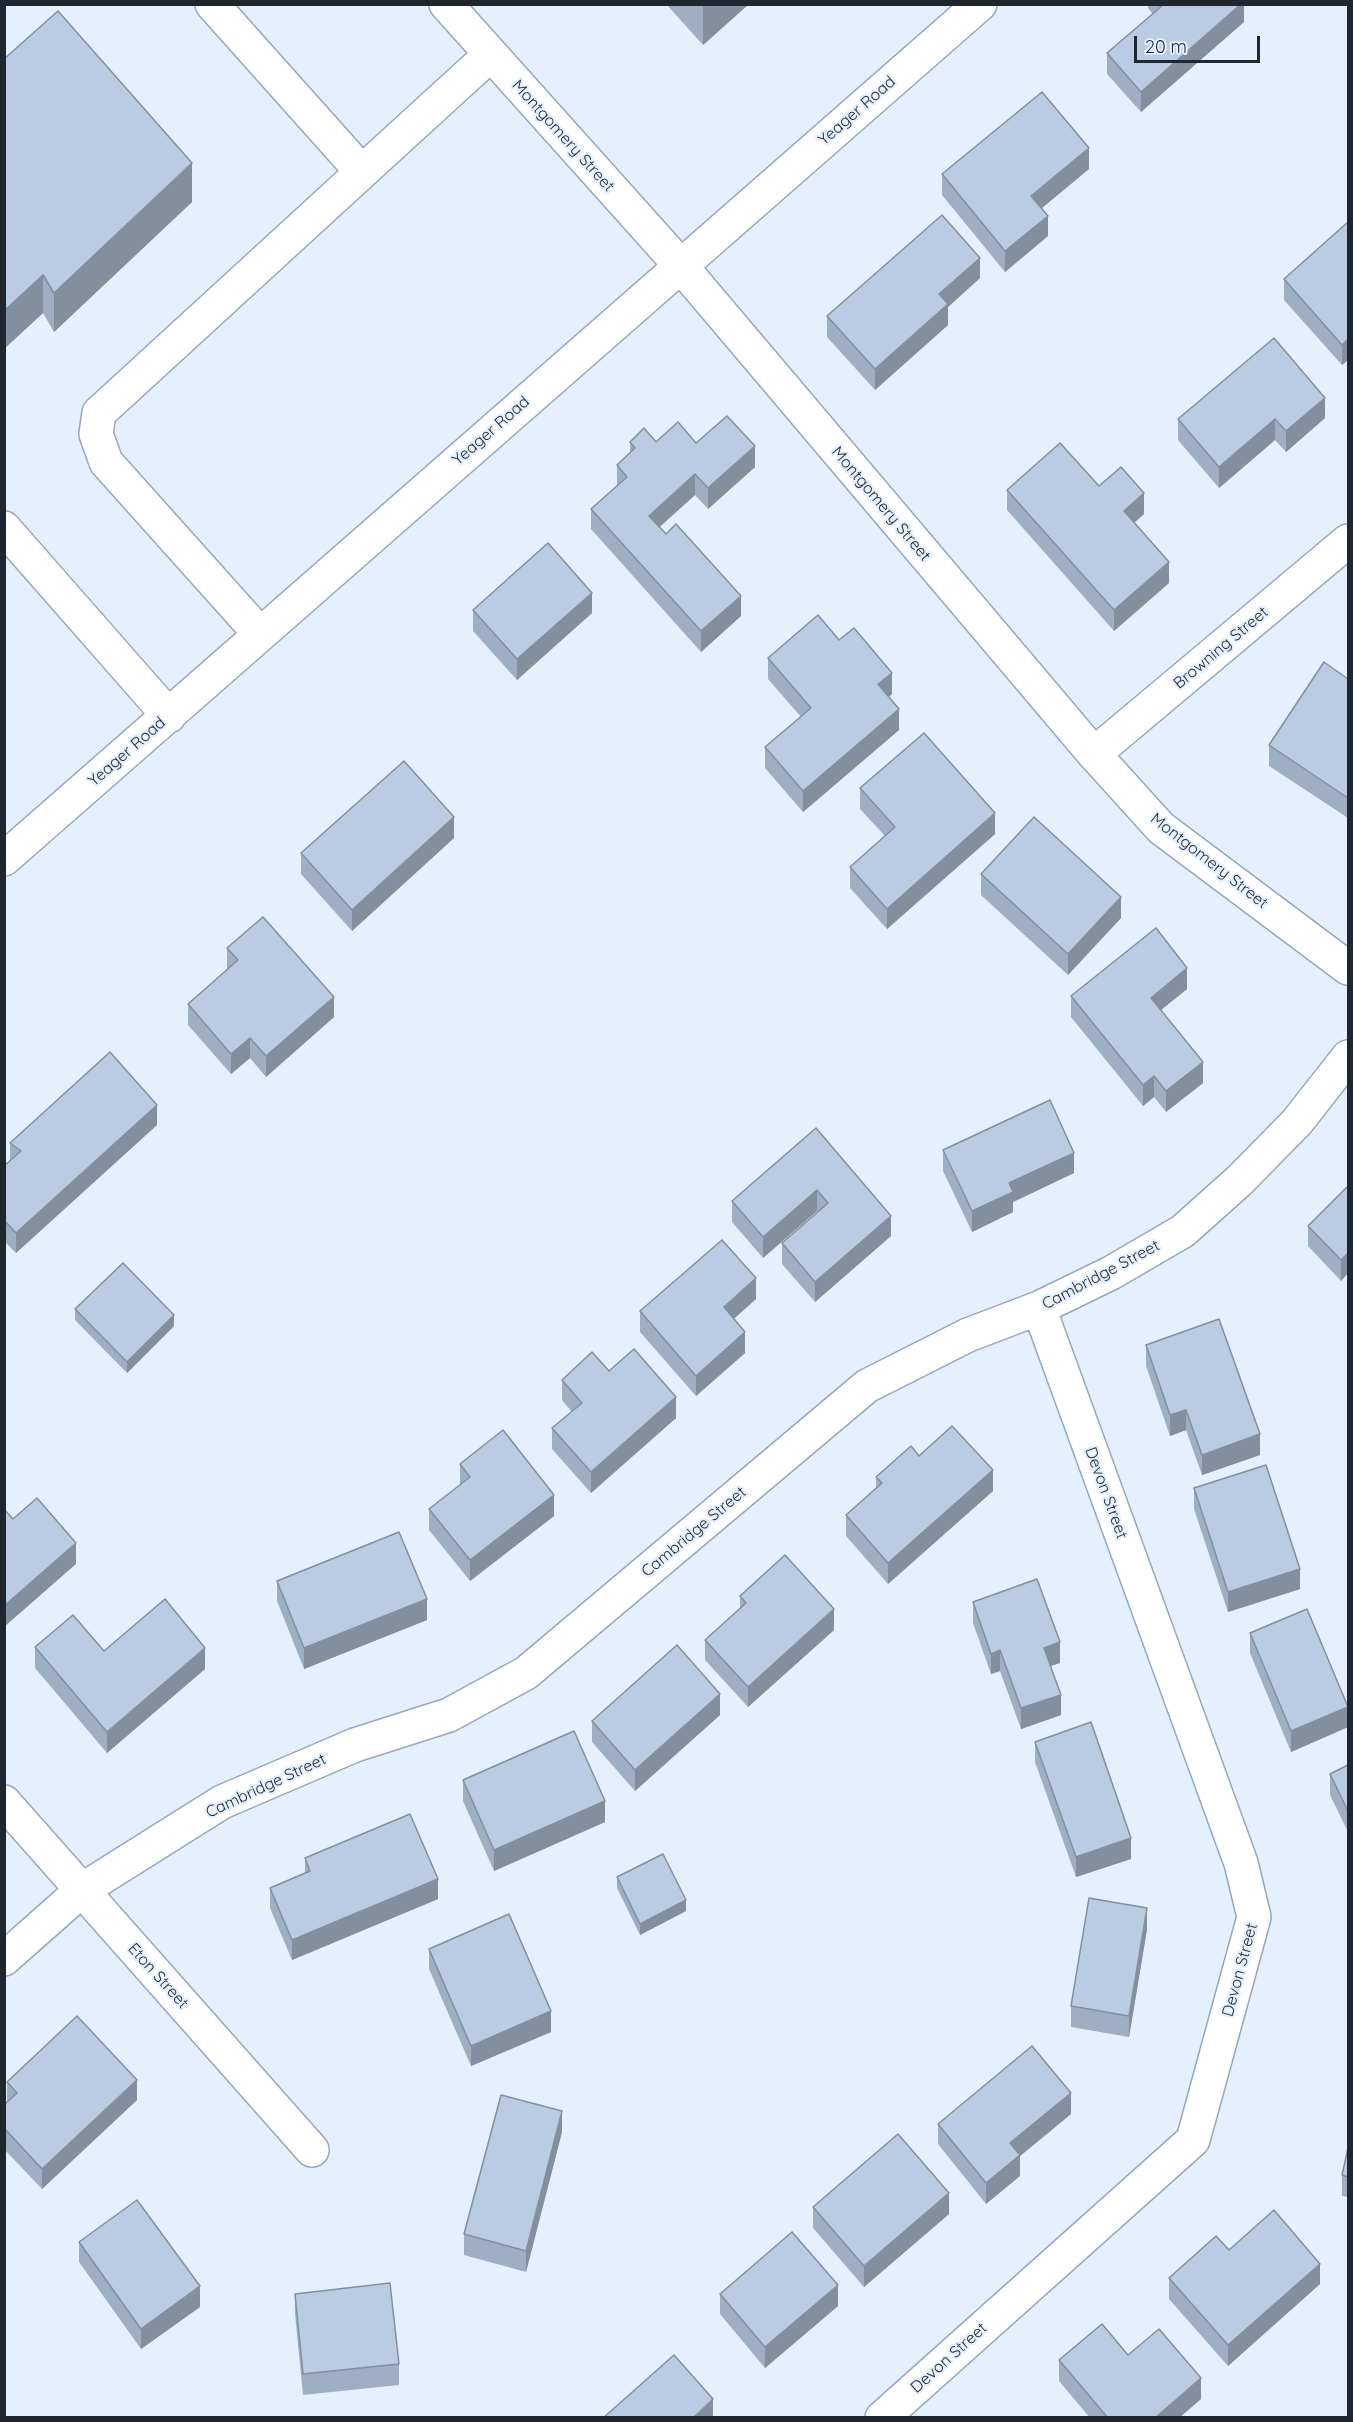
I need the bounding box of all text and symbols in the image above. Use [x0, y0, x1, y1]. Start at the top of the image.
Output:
scale bar [1137, 24, 1263, 62]
text: 20 m [1145, 35, 1187, 58]
street label: Yeager Road [814, 72, 900, 150]
street label: Montgomery Street [508, 76, 618, 196]
street label: Yeager Road [448, 392, 534, 470]
street label: Montgomery Street [827, 443, 935, 565]
street label: Browning Street [1170, 603, 1272, 693]
street label: Yeager Road [84, 713, 170, 791]
street label: Montgomery Street [1146, 809, 1272, 913]
street label: Cambridge Street [1039, 1236, 1163, 1314]
street label: Devon Street [1081, 1445, 1131, 1541]
street label: Cambridge Street [638, 1483, 750, 1581]
street label: Cambridge Street [203, 1750, 329, 1822]
street label: Devon Street [1218, 1921, 1262, 2019]
street label: Eton Street [124, 1939, 192, 2013]
street label: Devon Street [907, 2319, 991, 2397]

